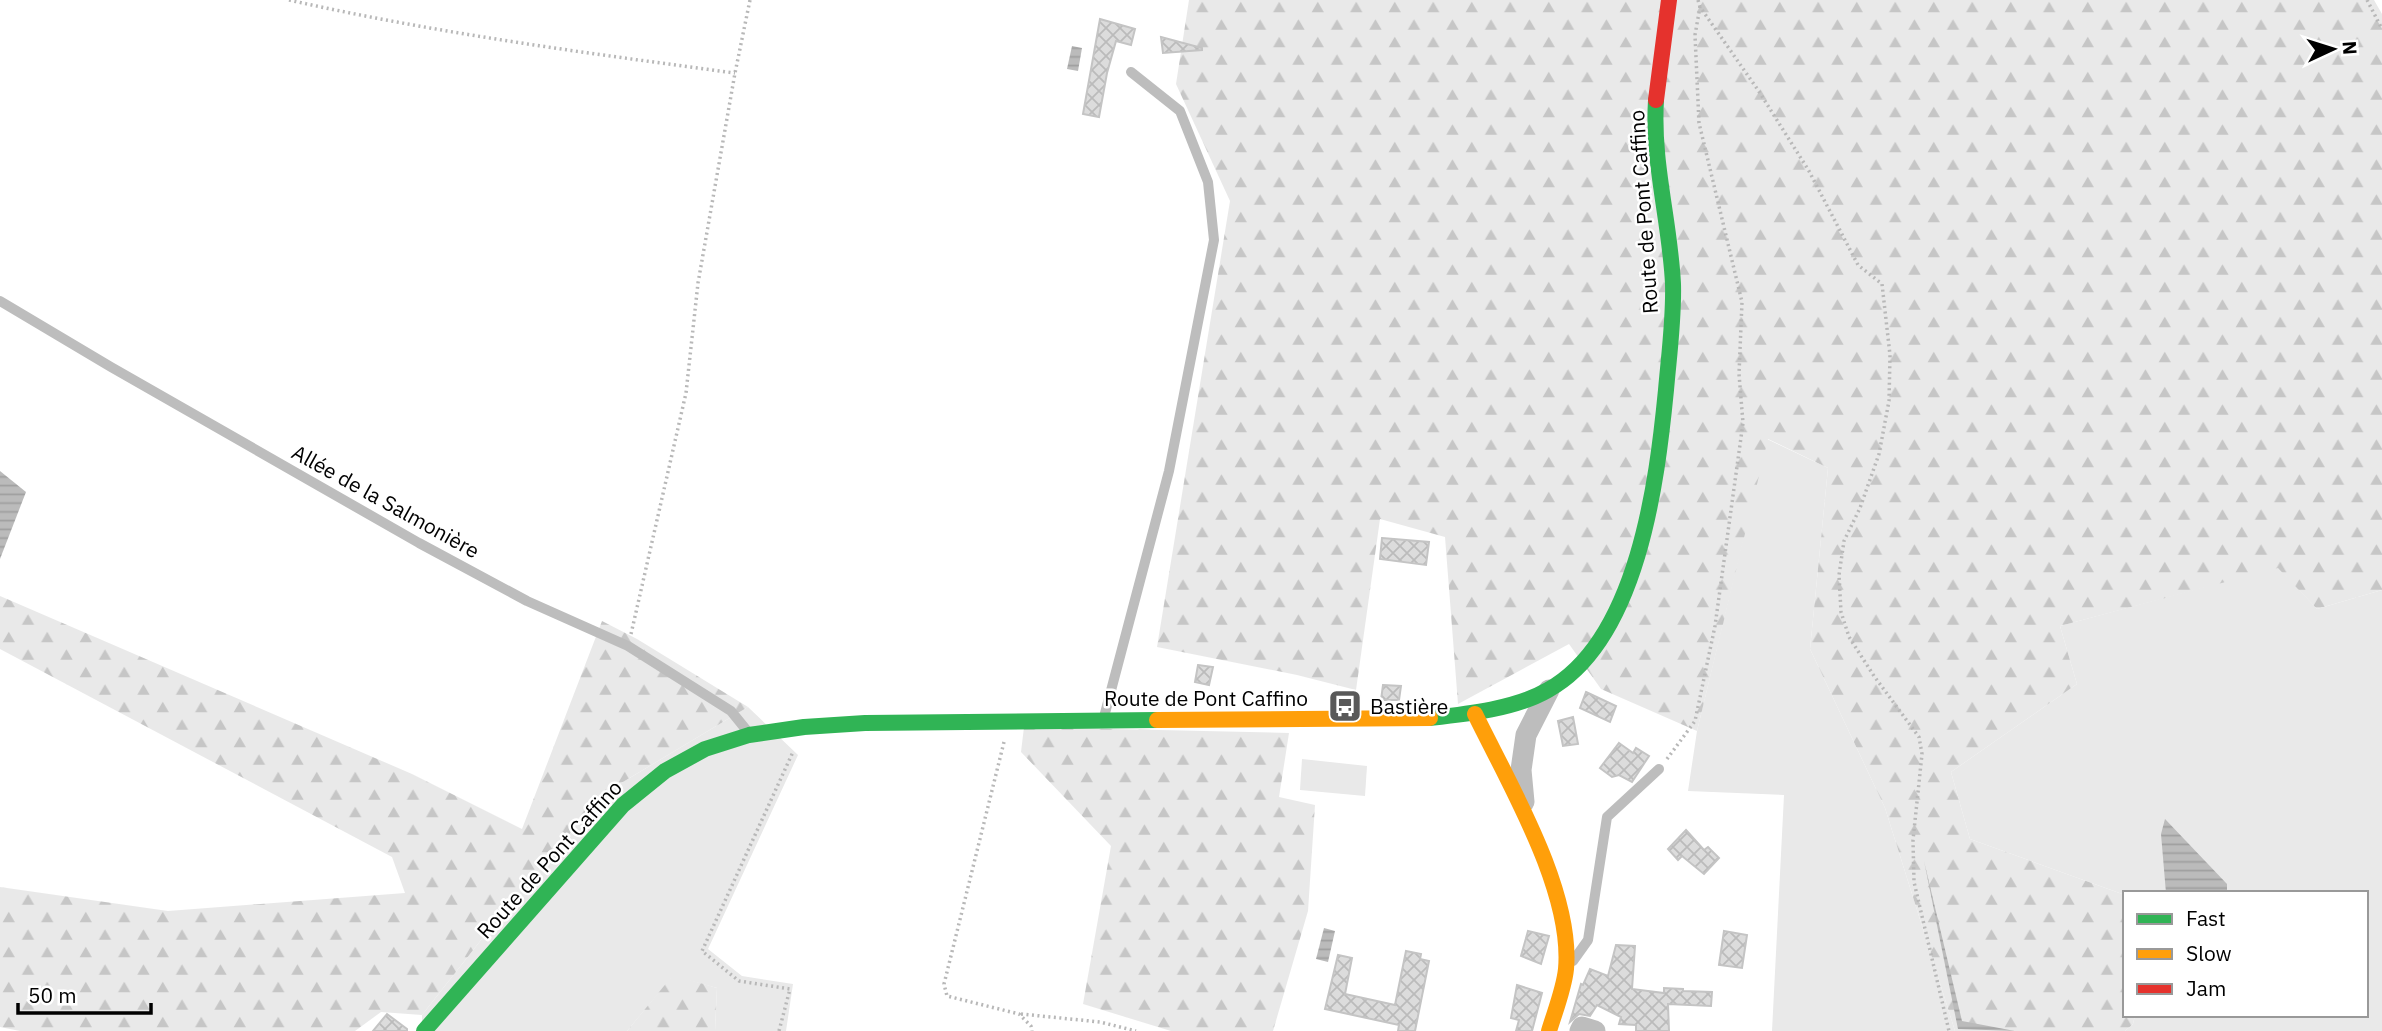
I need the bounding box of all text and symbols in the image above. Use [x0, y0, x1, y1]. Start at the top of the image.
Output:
north arrow [2298, 14, 2368, 84]
text: N [2338, 40, 2362, 56]
street label: Route de Pont Caffino [1622, 109, 1664, 315]
street label: Allée de la Salmonière [287, 438, 485, 564]
street label: Route de Pont Caffino [1104, 684, 1308, 712]
bus stop icon: Bastière [1326, 687, 1364, 725]
place label: Bastière [1370, 692, 1448, 720]
street label: Route de Pont Caffino [470, 774, 628, 944]
legend [2123, 891, 2368, 1017]
text: Fast [2186, 904, 2226, 932]
text: Slow [2186, 939, 2232, 967]
scale bar [18, 972, 150, 1016]
text: Jam [2186, 974, 2226, 1002]
text: 50 m [28, 981, 77, 1009]

